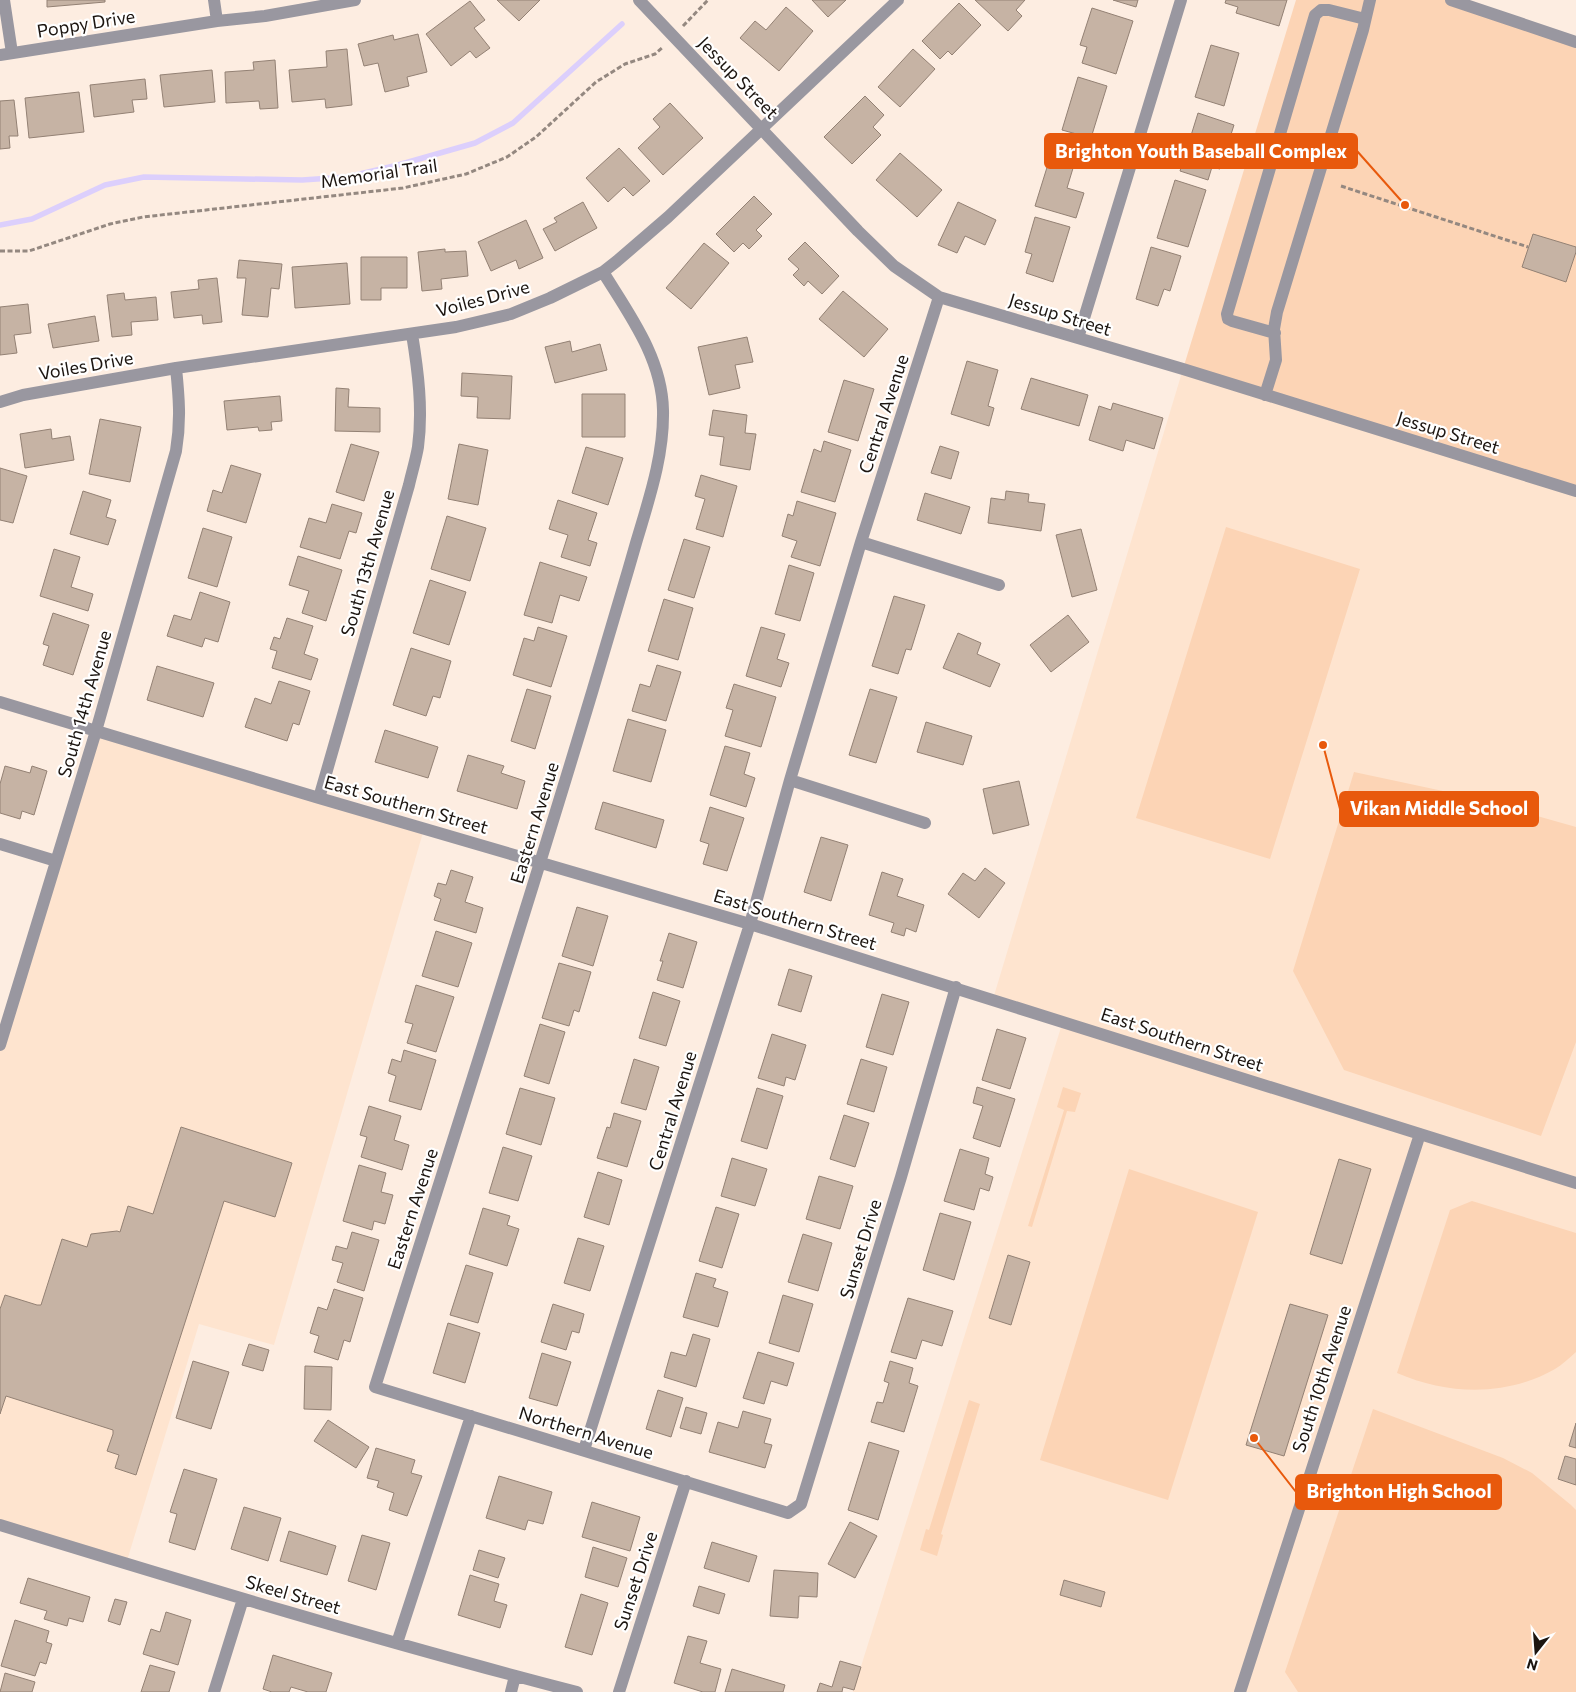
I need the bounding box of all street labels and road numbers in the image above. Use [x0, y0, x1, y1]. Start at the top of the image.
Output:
street label: Poppy Drive [35, 4, 136, 42]
street label: Jessup Street [694, 31, 783, 123]
street label: Memorial Trail [319, 154, 439, 192]
street label: Voiles Drive [434, 275, 532, 321]
street label: Jessup Street [1006, 288, 1114, 340]
street label: Voiles Drive [37, 346, 135, 384]
street label: Central Avenue [853, 351, 913, 476]
street label: Jessup Street [1394, 406, 1502, 458]
street label: South 13th Avenue [336, 487, 399, 639]
street label: South 14th Avenue [52, 628, 116, 780]
street label: Eastern Avenue [505, 759, 563, 886]
street label: East Southern Street [322, 770, 491, 838]
street label: East Southern Street [711, 884, 880, 954]
street label: East Southern Street [1098, 1002, 1266, 1076]
street label: Central Avenue [643, 1048, 701, 1173]
street label: Eastern Avenue [382, 1145, 442, 1272]
street label: Sunset Drive [834, 1196, 886, 1301]
street label: South 10th Avenue [1287, 1302, 1355, 1455]
street label: Northern Avenue [516, 1401, 656, 1463]
street label: Sunset Drive [609, 1528, 661, 1633]
street label: Skeel Street [243, 1570, 343, 1618]

